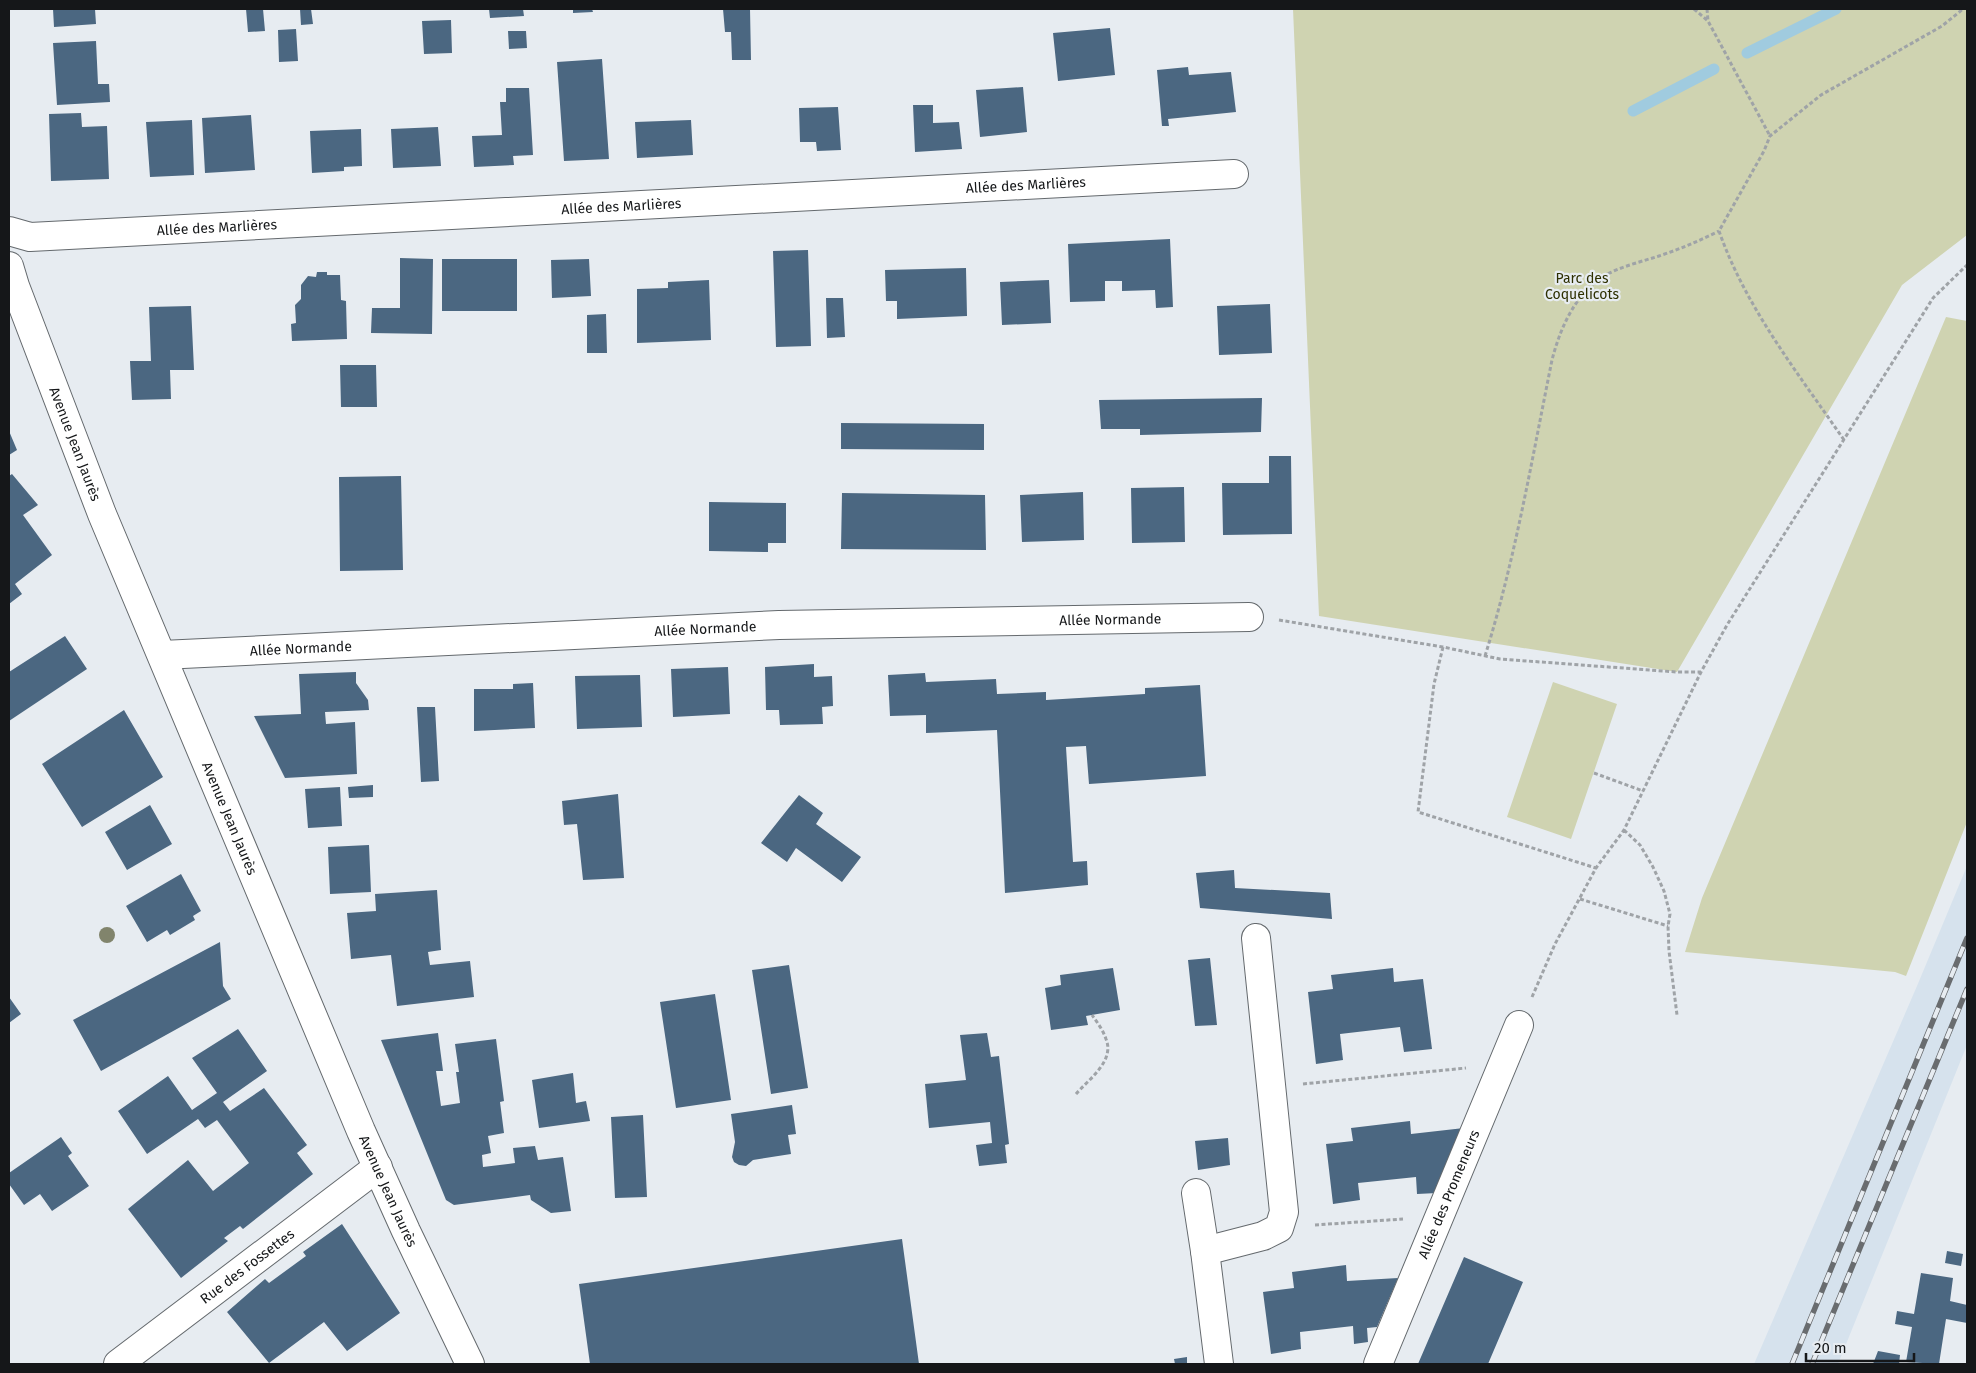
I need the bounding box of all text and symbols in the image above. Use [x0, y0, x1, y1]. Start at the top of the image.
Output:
street label: Allée des Marlières [965, 174, 1087, 197]
street label: Allée des Marlières [561, 195, 682, 218]
street label: Allée des Marlières [156, 216, 278, 239]
park label: Parc des Coquelicots [1545, 270, 1620, 303]
street label: Avenue Jean Jaurès [45, 385, 104, 504]
street label: Allée Normande [1059, 610, 1161, 629]
street label: Allée Normande [654, 618, 757, 640]
street label: Allée Normande [249, 638, 352, 660]
street label: Avenue Jean Jaurès [198, 760, 261, 878]
street label: Allée des Promeneurs [1415, 1127, 1484, 1261]
street label: Avenue Jean Jaurès [355, 1133, 421, 1250]
street label: Rue des Fossettes [197, 1225, 298, 1308]
scale bar [1806, 1330, 1914, 1362]
text: 20 m [1814, 1339, 1847, 1357]

